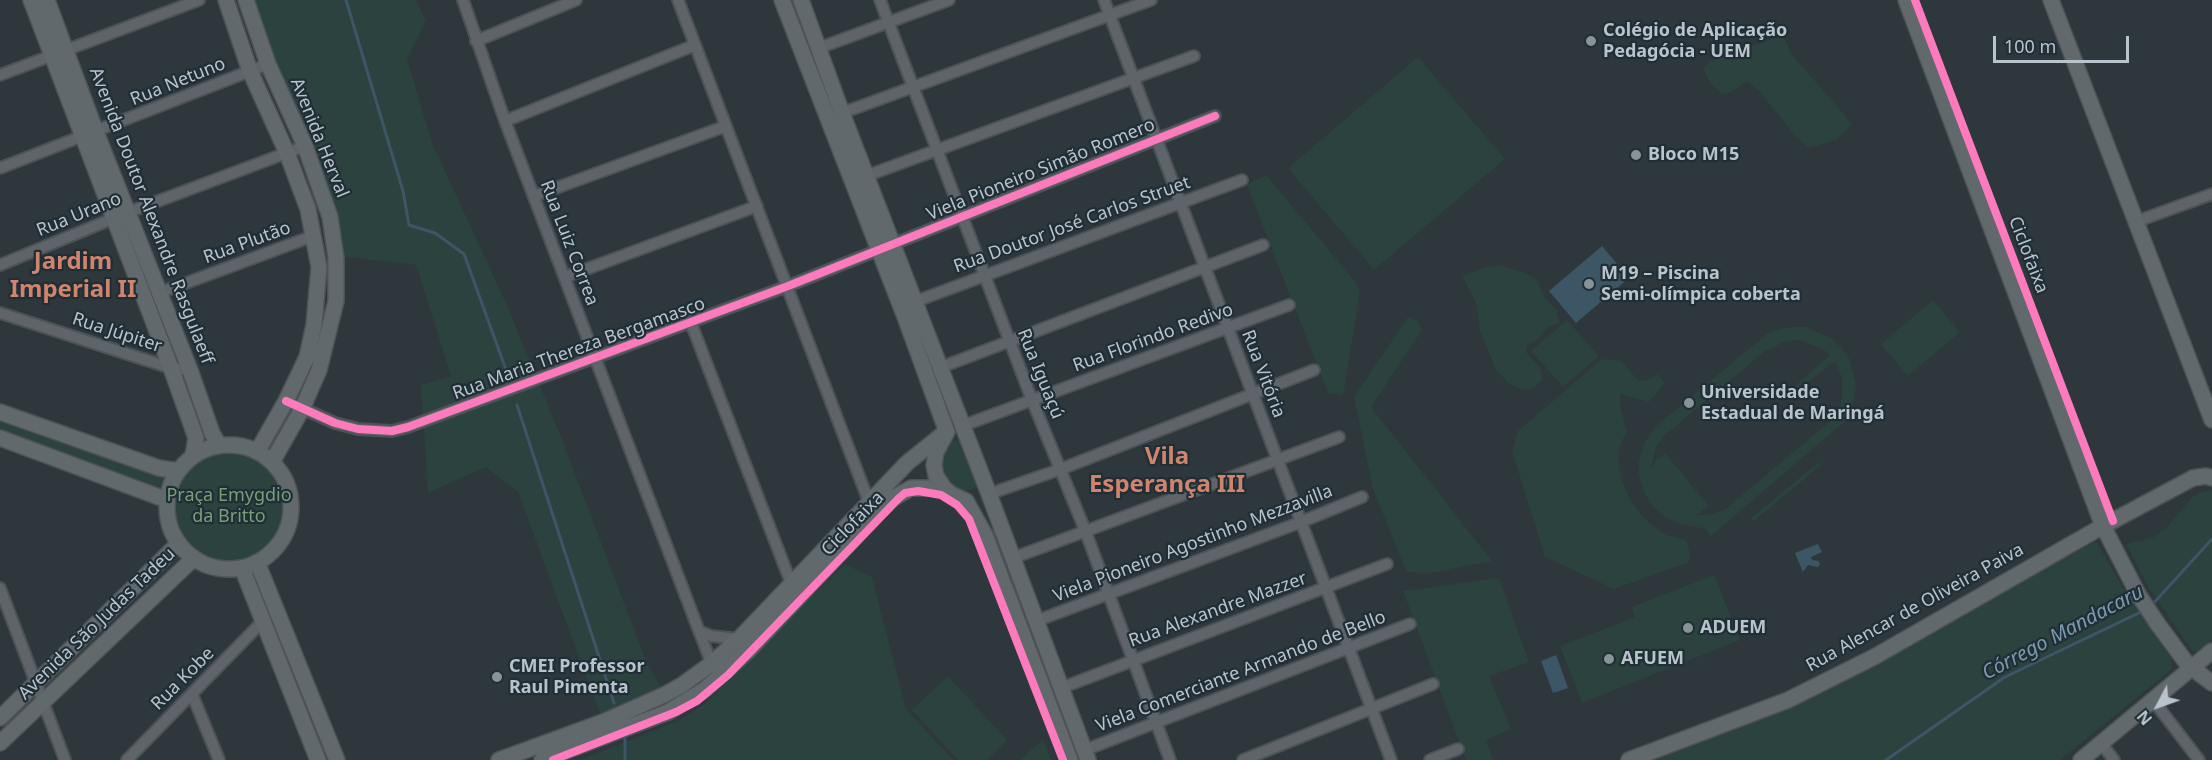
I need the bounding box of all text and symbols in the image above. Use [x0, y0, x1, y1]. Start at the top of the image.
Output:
place label: Colégio de Aplicação Pedagócia - UEM [1603, 20, 1787, 63]
scale bar [1996, 24, 2132, 62]
marker: Colégio de Aplicação Pedagócia - UEM [1584, 34, 1598, 48]
text: 100 m [2004, 34, 2056, 58]
street label: Rua Netuno [127, 53, 229, 111]
street label: Avenida Doutor Alexandre Rasgulaeff [84, 65, 218, 367]
street label: Avenida Herval [285, 75, 353, 201]
street label: Viela Pioneiro Simão Romero [924, 114, 1158, 226]
place label: Bloco M15 [1648, 144, 1739, 166]
marker: Bloco M15 [1629, 148, 1643, 162]
street label: Rua Doutor José Carlos Struet [951, 172, 1193, 278]
street label: Rua Luiz Correa [535, 177, 603, 309]
street label: Rua Urano [33, 188, 125, 242]
street label: Ciclofaixa [2003, 213, 2053, 297]
street label: Rua Plutão [200, 217, 294, 269]
district label: Jardim Imperial II [10, 248, 136, 304]
place label: M19 – Piscina Semi-olímpica coberta [1601, 263, 1801, 306]
marker: M19 – Piscina Semi-olímpica coberta [1582, 277, 1596, 291]
street label: Rua Maria Thereza Bergamasco [450, 293, 708, 405]
street label: Rua Florindo Redivo [1070, 299, 1236, 377]
street label: Rua Júpiter [69, 308, 165, 358]
street label: Rua Iguaçú [1012, 326, 1068, 422]
street label: Rua Vitória [1236, 327, 1290, 421]
place label: Universidade Estadual de Maringá [1701, 382, 1884, 424]
marker: Universidade Estadual de Maringá [1682, 396, 1696, 410]
district label: Vila Esperança III [1089, 443, 1245, 499]
street label: Viela Pioneiro Agostinho Mezzavilla [1050, 481, 1336, 607]
park label: Praça Emygdio da Britto [166, 485, 292, 528]
street label: Ciclofaixa [817, 487, 889, 561]
street label: Rua Alencar de Oliveira Paiva [1802, 539, 2028, 677]
street label: Avenida São Judas Tadeu [14, 543, 180, 705]
street label: Rua Alexandre Mazzer [1126, 568, 1310, 652]
water label: Córrego Mandacaru [1978, 580, 2148, 686]
street label: Viela Comerciante Armando de Bello [1093, 607, 1389, 737]
place label: ADUEM [1700, 617, 1766, 639]
marker: ADUEM [1681, 621, 1695, 635]
street label: Rua Kobe [147, 643, 219, 715]
place label: AFUEM [1621, 648, 1684, 670]
marker: AFUEM [1602, 652, 1616, 666]
place label: CMEI Professor Raul Pimenta [509, 656, 644, 698]
marker: CMEI Professor Raul Pimenta [490, 670, 504, 684]
north arrow [2128, 676, 2188, 736]
text: N [2132, 706, 2157, 730]

